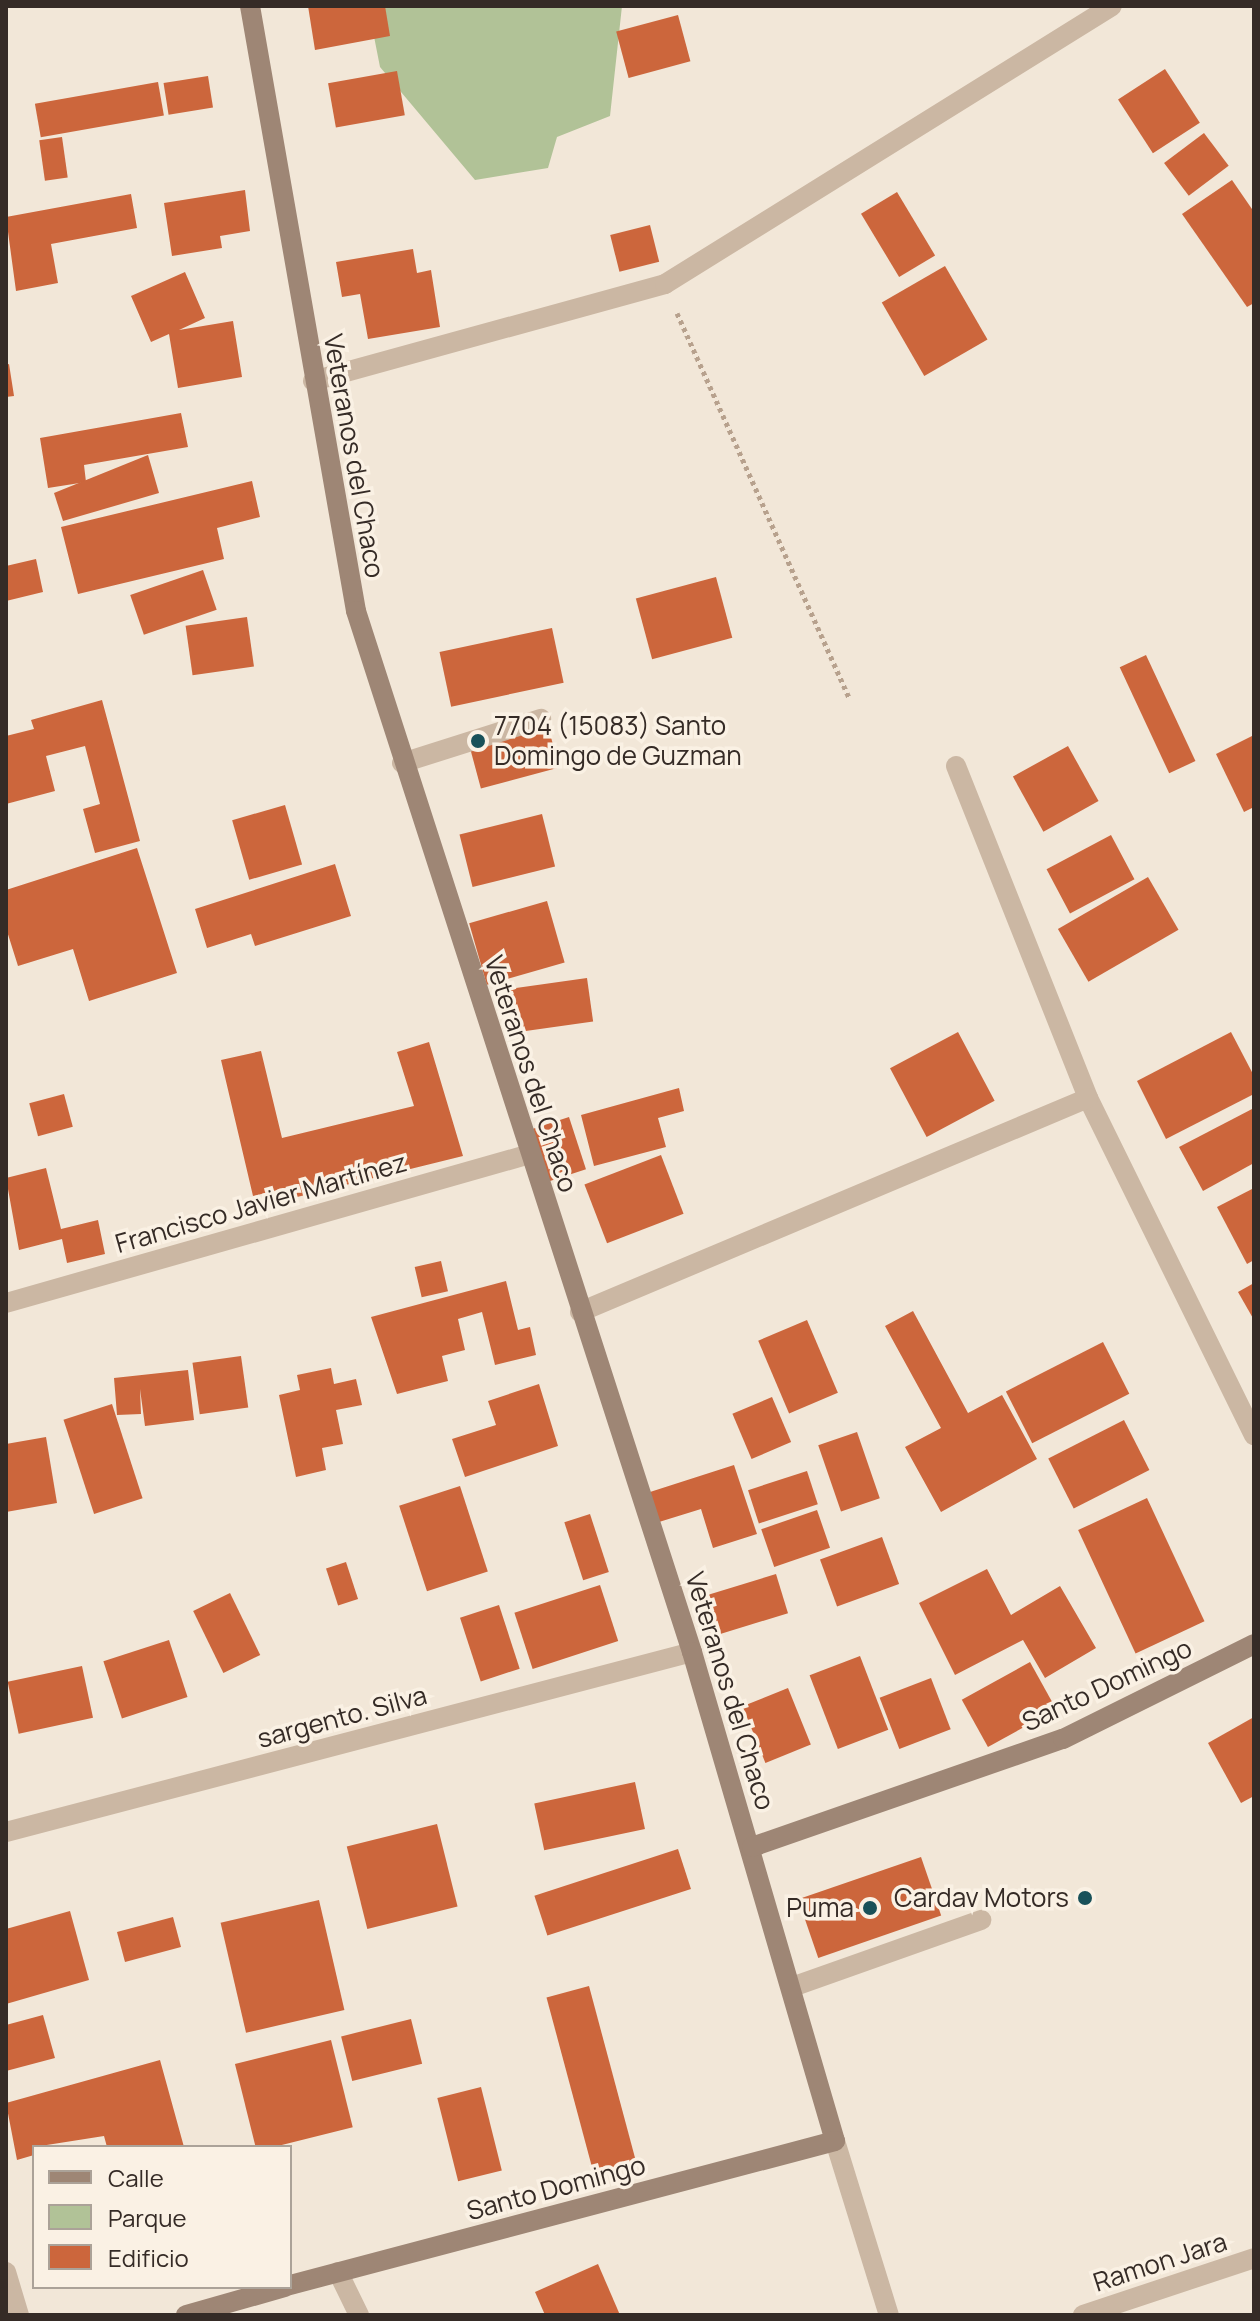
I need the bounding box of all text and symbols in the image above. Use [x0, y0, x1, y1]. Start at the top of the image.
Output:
street label: Veteranos del Chaco [317, 332, 391, 580]
place label: 7704 (15083) Santo Domingo de Guzman [494, 710, 742, 772]
marker: 7704 (15083) Santo Domingo de Guzman [469, 732, 487, 750]
street label: Veteranos del Chaco [478, 952, 584, 1196]
street label: Francisco Javier Martínez [112, 1146, 410, 1260]
street label: Veteranos del Chaco [679, 1568, 781, 1814]
street label: Santo Domingo [1017, 1632, 1197, 1738]
street label: sargento. Silva [254, 1679, 430, 1755]
place label: Cardav Motors [894, 1882, 1069, 1914]
marker: Cardav Motors [1076, 1889, 1094, 1907]
place label: Puma [786, 1892, 854, 1924]
marker: Puma [861, 1899, 879, 1917]
legend [32, 2145, 292, 2289]
street label: Santo Domingo [463, 2149, 649, 2227]
text: Calle [108, 2161, 164, 2194]
text: Parque [108, 2201, 186, 2234]
street label: Ramon Jara [1089, 2226, 1231, 2298]
text: Edificio [108, 2241, 189, 2274]

